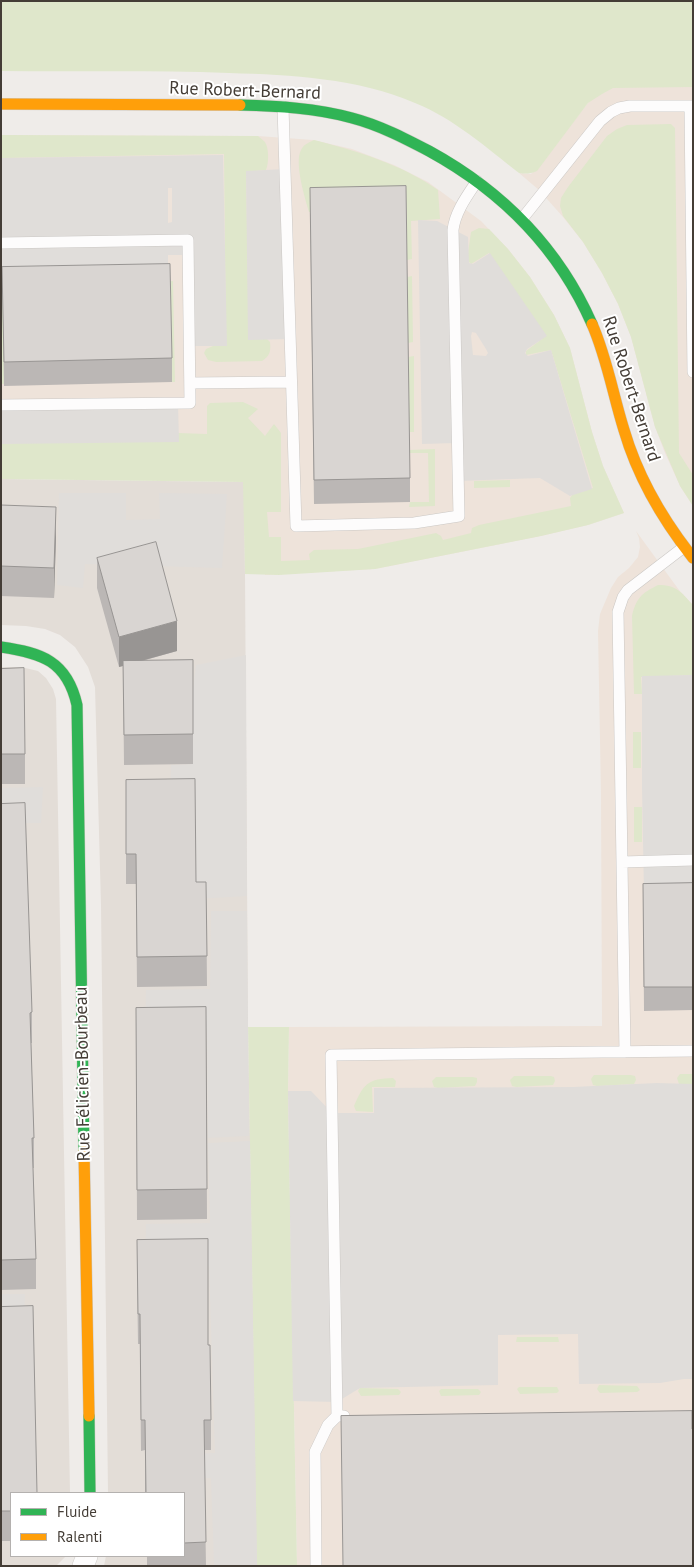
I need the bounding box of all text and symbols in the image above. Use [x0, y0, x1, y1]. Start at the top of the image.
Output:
street label: Rue Robert-Bernard [169, 78, 321, 104]
street label: Rue Robert-Bernard [597, 314, 665, 464]
street label: Rue Félicien-Bourbeau [71, 987, 95, 1161]
legend [10, 1492, 185, 1557]
text: Fluide [57, 1502, 97, 1521]
text: Ralenti [57, 1527, 103, 1546]

